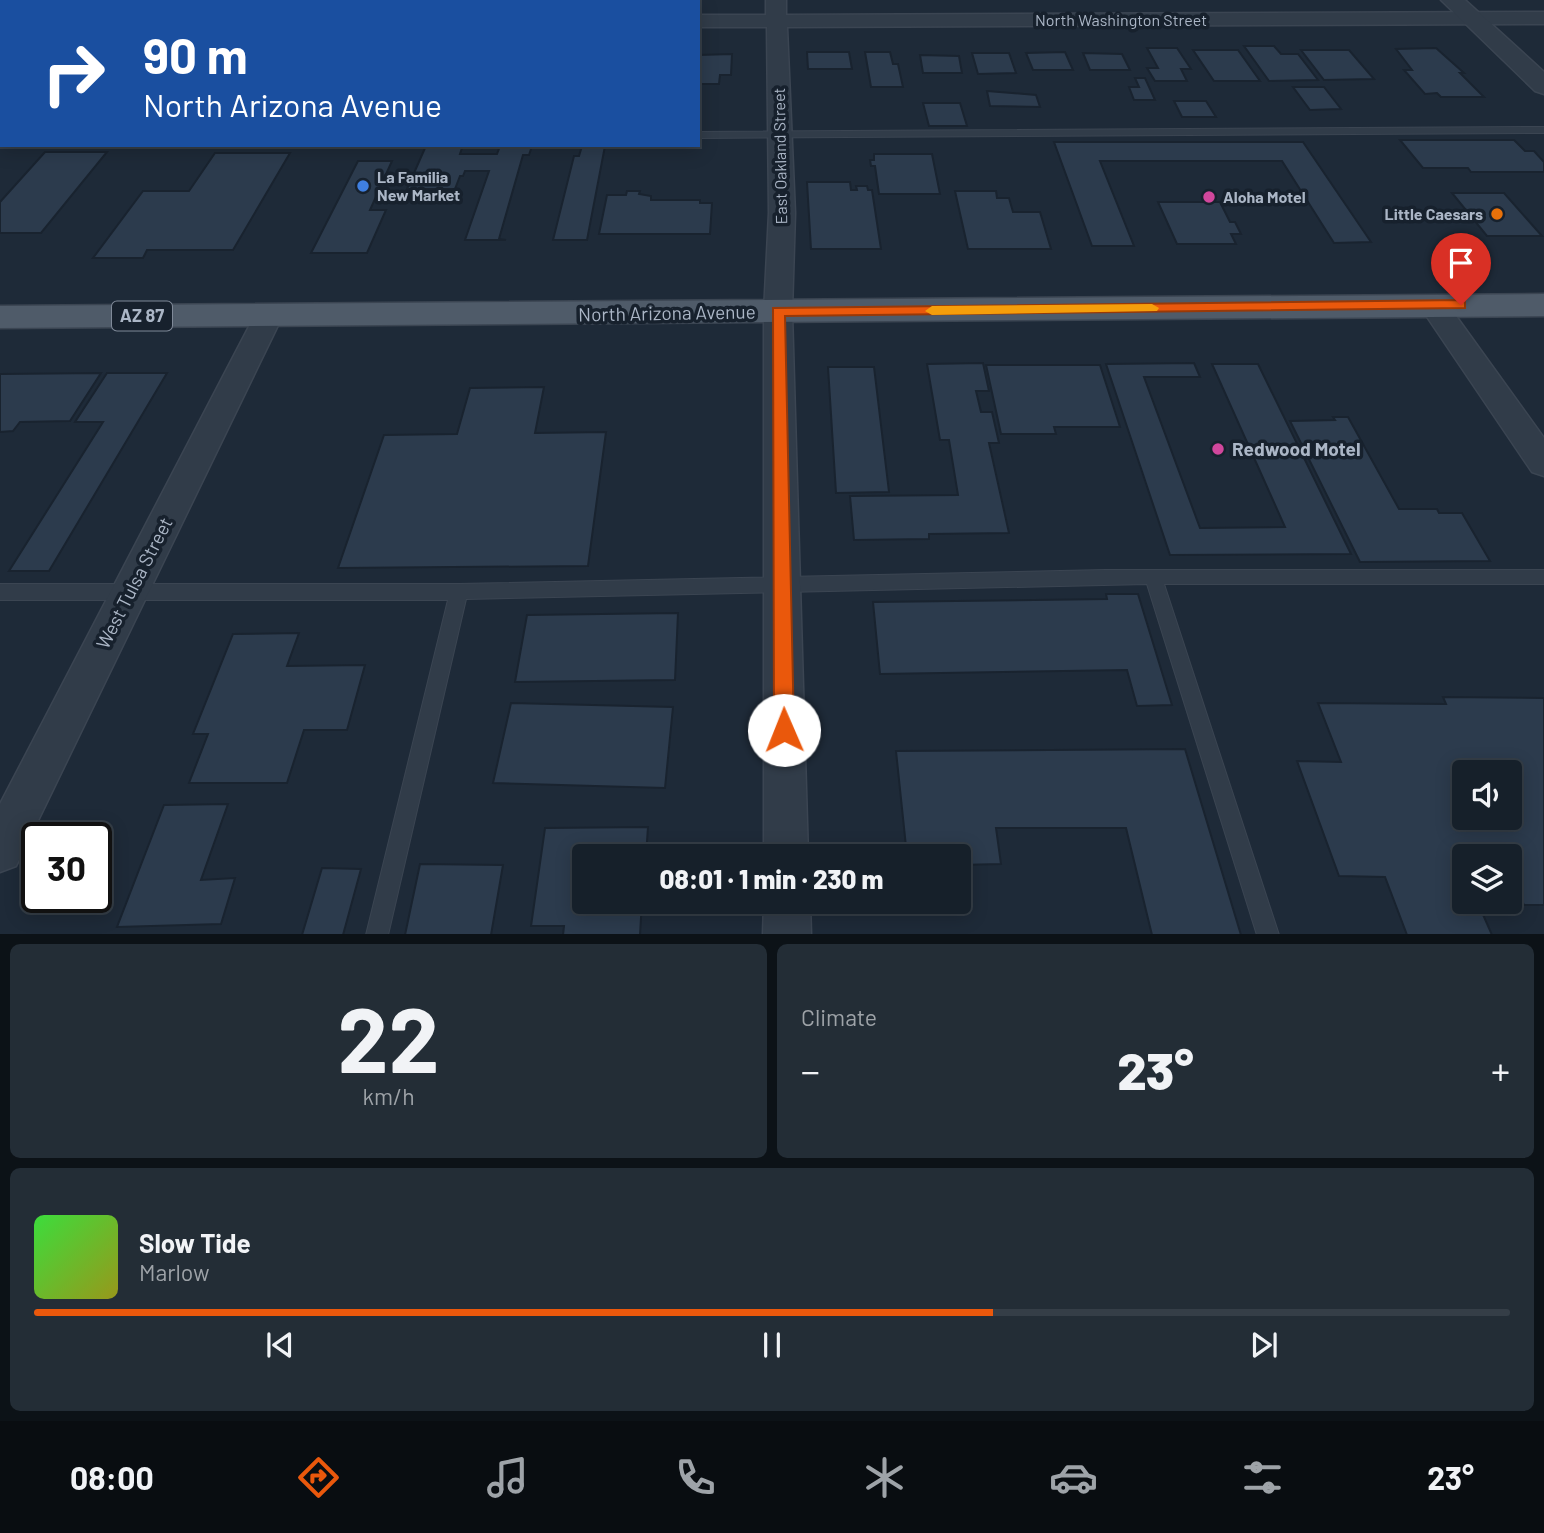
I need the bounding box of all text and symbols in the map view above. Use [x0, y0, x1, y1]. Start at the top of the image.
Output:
street label: North Washington Street [1035, 10, 1207, 29]
text: 90 m [143, 25, 248, 84]
icon: right [28, 28, 119, 119]
text: North Arizona Avenue [143, 85, 442, 123]
street label: East Oakland Street [769, 88, 790, 224]
place label: La Familia New Market [377, 167, 460, 204]
marker: La Familia New Market [355, 178, 371, 194]
place label: Aloha Motel [1223, 187, 1306, 206]
marker: Aloha Motel [1201, 189, 1217, 205]
place label: Little Caesars [1385, 204, 1483, 223]
marker: Little Caesars [1489, 206, 1505, 222]
pin [1431, 233, 1491, 305]
icon: arrive [1442, 244, 1480, 282]
street label: North Arizona Avenue [578, 299, 756, 326]
road number: AZ 87 [112, 302, 172, 330]
place label: Redwood Motel [1232, 437, 1361, 460]
marker: Redwood Motel [1210, 441, 1226, 457]
street label: West Tulsa Street [90, 513, 177, 652]
position arrow [747, 693, 821, 767]
map controls [1452, 760, 1522, 914]
button: sound [1452, 760, 1522, 830]
speed limit sign: 30 [21, 822, 112, 913]
button: layers [1452, 844, 1522, 914]
text: 08:01 · 1 min · 230 m [660, 863, 883, 894]
text: 22 [338, 982, 439, 1091]
text: Climate [801, 1003, 877, 1031]
text: 23° [1117, 1038, 1194, 1100]
text: − [801, 1047, 820, 1093]
text: + [1491, 1047, 1510, 1093]
text: km/h [362, 1082, 415, 1110]
text: Slow Tide [139, 1227, 251, 1258]
text: Marlow [139, 1258, 210, 1286]
icon: previous [261, 1326, 299, 1364]
icon: pause [753, 1326, 791, 1364]
icon: next [1245, 1326, 1283, 1364]
icon: directions [294, 1453, 343, 1502]
icon: music [483, 1453, 532, 1502]
icon: phone [671, 1453, 720, 1502]
icon: climate [860, 1453, 909, 1502]
icon: car [1049, 1453, 1098, 1502]
icon: filters [1238, 1453, 1287, 1502]
text: 08:00 [70, 1458, 154, 1496]
text: 23° [1427, 1458, 1474, 1496]

